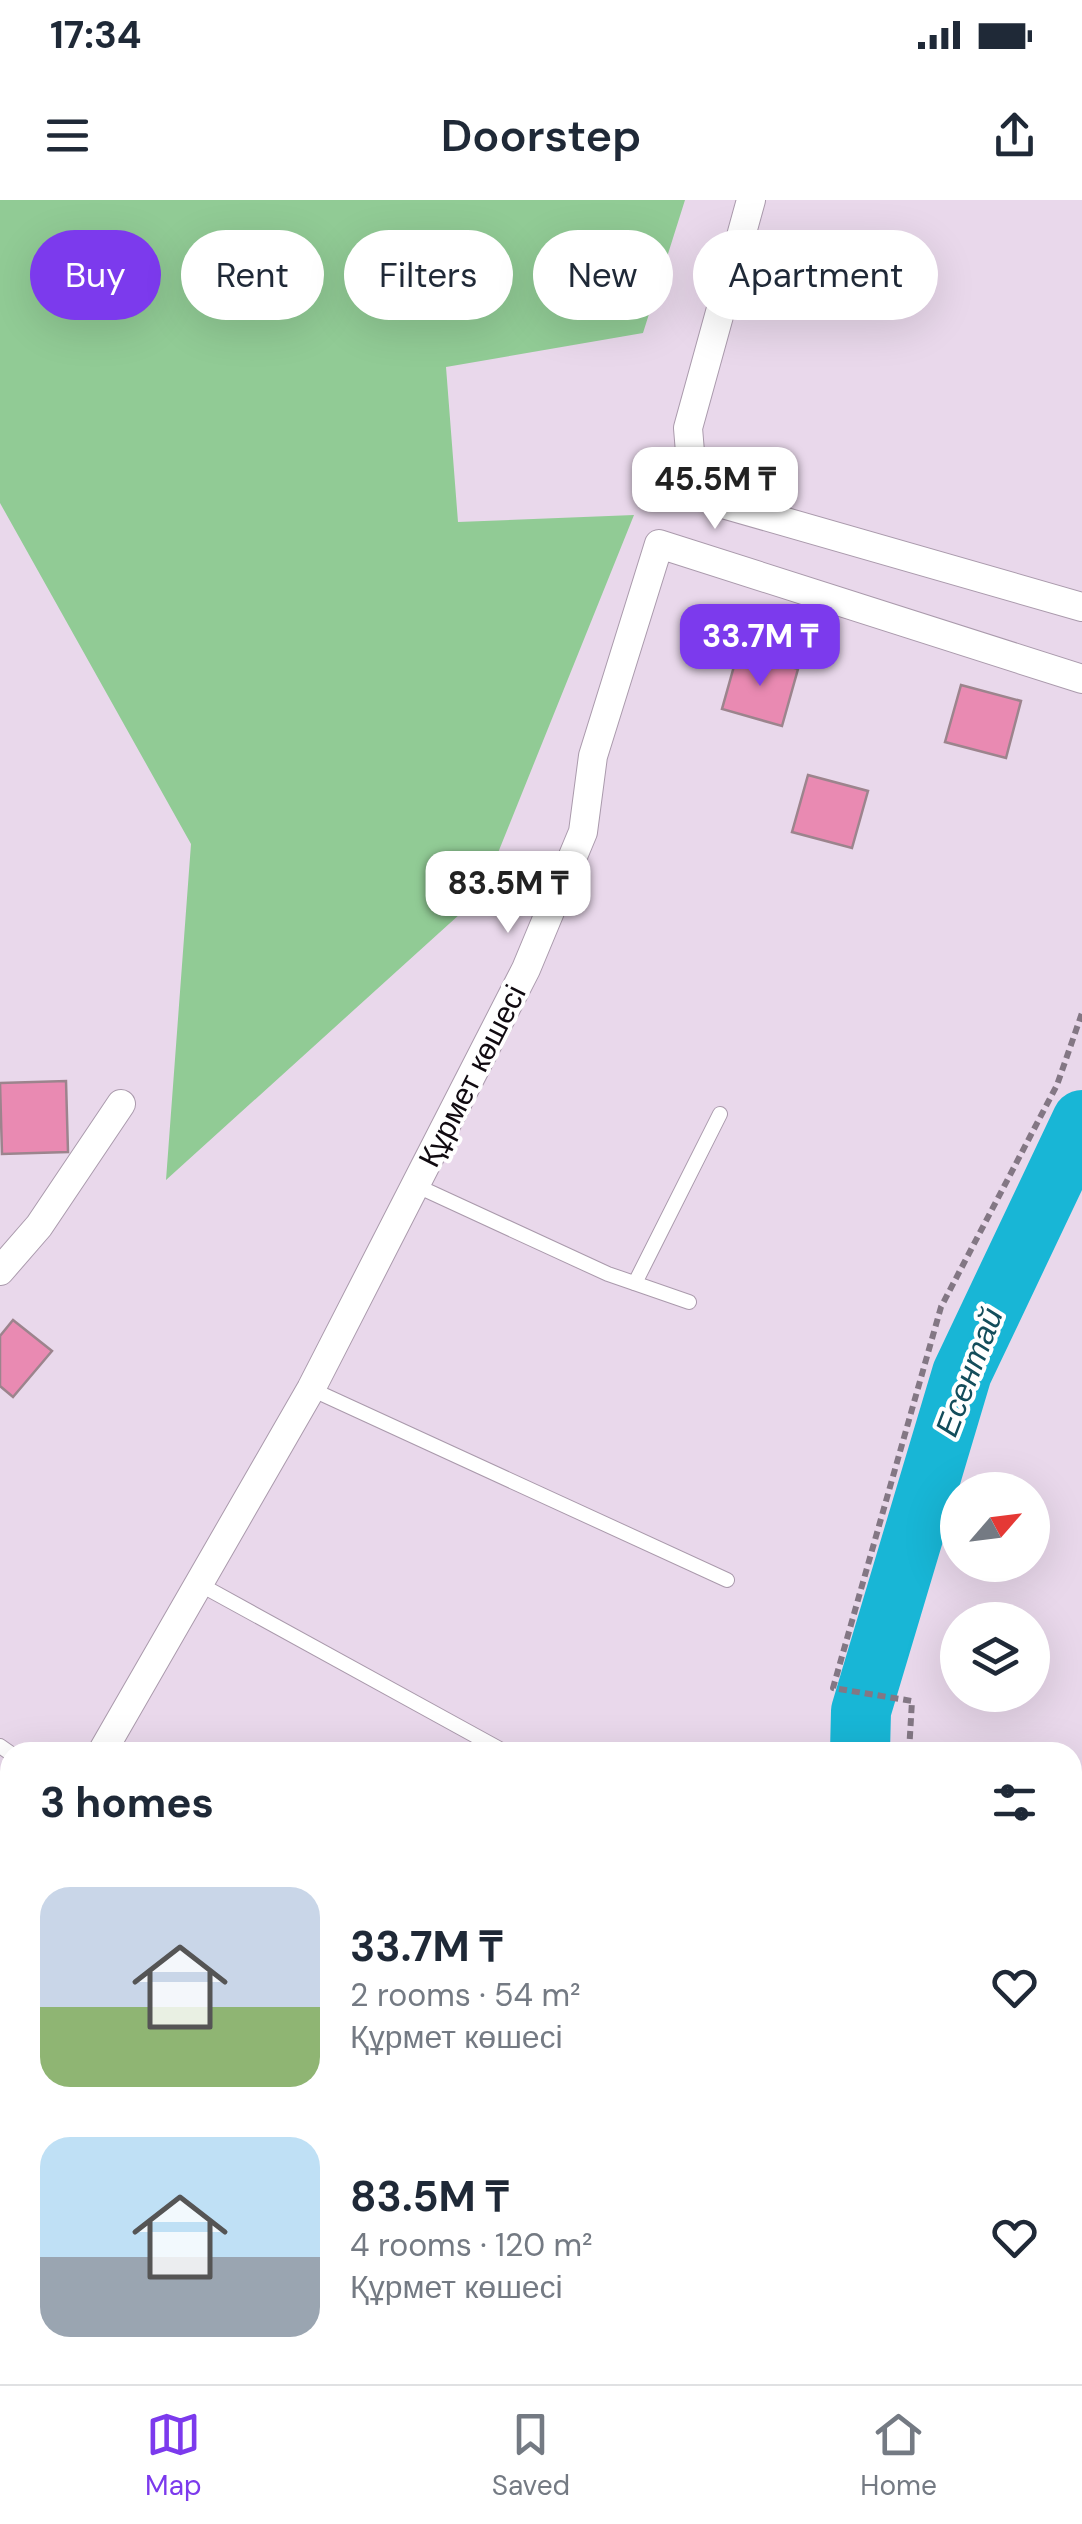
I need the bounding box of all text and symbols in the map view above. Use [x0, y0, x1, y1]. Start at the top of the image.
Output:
text: 17:34 [50, 10, 142, 60]
text: Doorstep [441, 106, 641, 165]
icon: menu [40, 108, 95, 163]
icon: share [987, 108, 1042, 163]
chip: Buy [30, 230, 161, 320]
chip: Rent [181, 230, 324, 320]
chip: Filters [344, 230, 513, 320]
chip: New [533, 230, 673, 320]
chip: Apartment [693, 230, 938, 320]
pin: 45.5M ₸ [623, 447, 807, 532]
text: 45.5M ₸ [654, 458, 776, 500]
pin: 33.7M ₸ [668, 604, 852, 689]
text: 33.7M ₸ [702, 615, 818, 657]
pin: 83.5M ₸ [416, 851, 600, 936]
text: 83.5M ₸ [448, 862, 568, 904]
street label: Құрмет көшесі [409, 978, 535, 1174]
water label: Есентай [925, 1301, 1013, 1442]
north arrow [940, 1472, 1050, 1582]
map controls [940, 1472, 1050, 1712]
button: layers [940, 1602, 1050, 1712]
text: 3 homes [40, 1775, 214, 1830]
icon: filters [987, 1775, 1042, 1830]
text: 33.7M ₸ [350, 1919, 503, 1974]
icon: home [120, 1927, 240, 2047]
icon: heart [987, 1960, 1042, 2015]
text: 2 rooms · 54 m² [350, 1974, 581, 2016]
text: Құрмет көшесі [350, 2016, 563, 2058]
text: 83.5M ₸ [350, 2169, 509, 2224]
icon: home [120, 2177, 240, 2297]
icon: heart [987, 2210, 1042, 2265]
text: 4 rooms · 120 m² [350, 2224, 593, 2266]
text: Құрмет көшесі [350, 2266, 563, 2308]
tab: Map [145, 2407, 201, 2504]
tab: Saved [492, 2407, 570, 2504]
tab: Home [860, 2407, 937, 2504]

